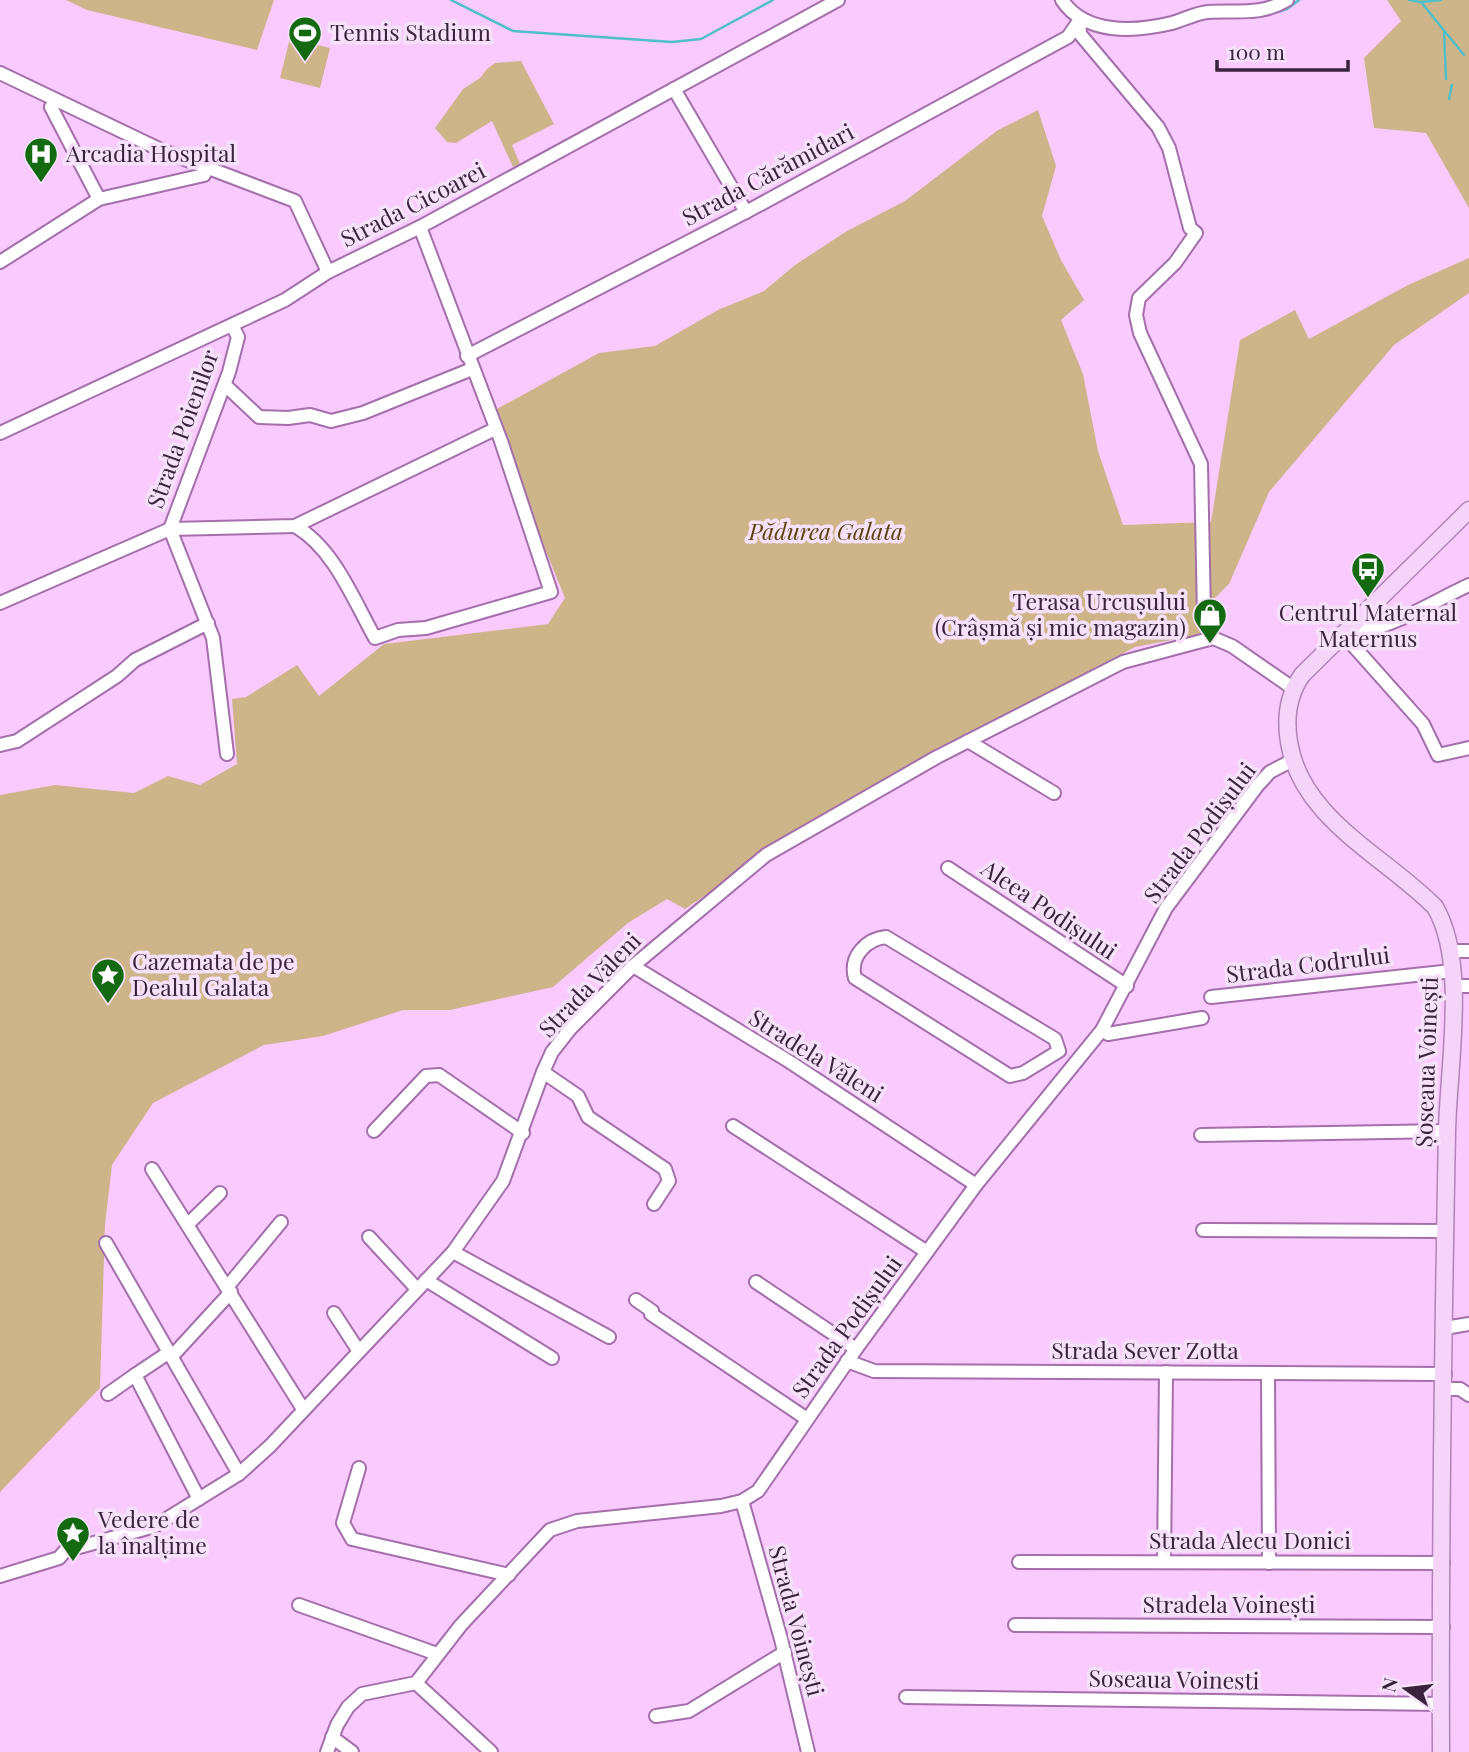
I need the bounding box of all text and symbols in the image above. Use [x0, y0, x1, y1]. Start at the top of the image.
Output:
sports icon: Tennis Stadium [286, 14, 324, 63]
place label: Tennis Stadium [330, 16, 492, 47]
scale bar [1217, 28, 1348, 72]
text: 100 m [1228, 37, 1285, 65]
street label: Strada Cărămidari [676, 115, 859, 232]
hospital icon: Arcadia Hospital [22, 135, 60, 184]
place label: Arcadia Hospital [65, 137, 236, 168]
street label: Strada Cicoarei [335, 154, 490, 253]
street label: Strada Poienilor [139, 345, 225, 512]
park label: Pădurea Galata [748, 515, 903, 546]
bus stop icon: Centrul Maternal Maternus [1349, 550, 1387, 599]
place label: Terasa Urcușului (Crâșmă și mic magazin) [935, 585, 1186, 642]
shop icon: Terasa Urcușului (Crâșmă și mic magazin) [1191, 596, 1229, 645]
place label: Centrul Maternal Maternus [1279, 596, 1458, 653]
street label: Strada Podișului [1136, 755, 1262, 909]
street label: Aleea Podișului [975, 851, 1124, 966]
street label: Strada Văleni [531, 925, 647, 1043]
street label: Strada Codrului [1224, 938, 1392, 989]
place label: Cazemata de pe Dealul Galata [132, 945, 295, 1002]
place icon: Cazemata de pe Dealul Galata [89, 956, 127, 1005]
street label: Șoseaua Voinești [1407, 976, 1444, 1148]
street label: Stradela Văleni [744, 1001, 890, 1109]
street label: Strada Podișului [784, 1249, 908, 1403]
street label: Strada Sever Zotta [1051, 1334, 1239, 1365]
place label: Vedere de la înalțime [97, 1503, 207, 1560]
place icon: Vedere de la înalțime [54, 1514, 92, 1563]
street label: Strada Alecu Donici [1149, 1524, 1351, 1555]
street label: Strada Voinești [762, 1542, 833, 1700]
street label: Stradela Voinești [1143, 1588, 1316, 1619]
north arrow [1371, 1654, 1441, 1724]
street label: Soseaua Voinesti [1088, 1662, 1260, 1695]
text: N [1374, 1675, 1403, 1694]

